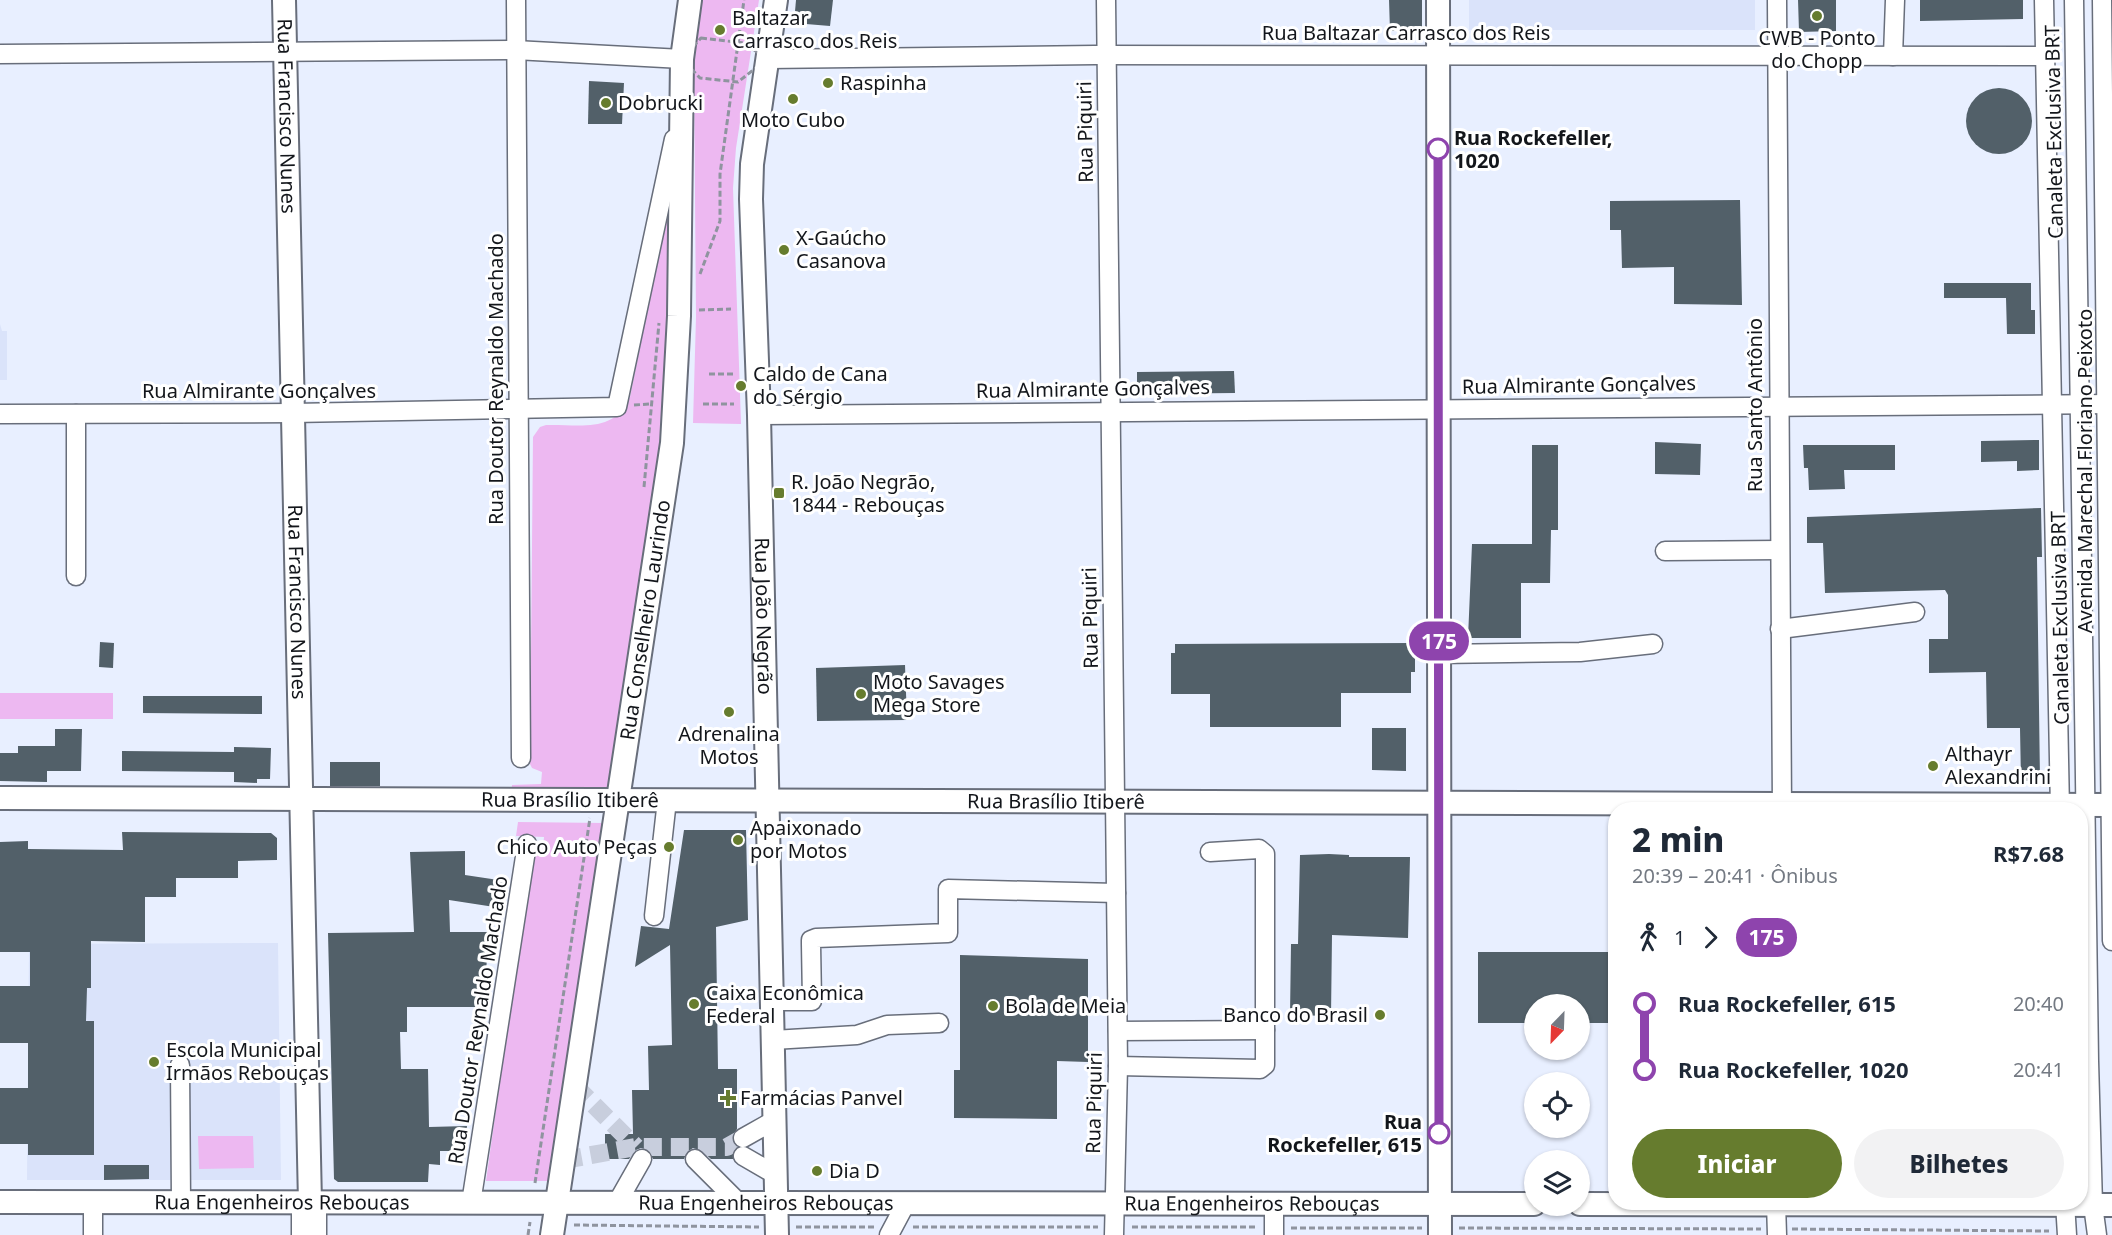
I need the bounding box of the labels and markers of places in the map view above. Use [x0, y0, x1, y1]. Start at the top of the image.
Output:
place label: Baltazar Carrasco dos Reis [732, 4, 897, 54]
marker: CWB - Ponto do Chopp [1810, 9, 1824, 23]
marker: Baltazar Carrasco dos Reis [713, 23, 727, 37]
place label: CWB - Ponto do Chopp [1759, 24, 1875, 74]
place label: Raspinha [840, 69, 927, 96]
marker: Raspinha [821, 76, 835, 90]
place label: Dobrucki [618, 89, 703, 116]
marker: Moto Cubo [786, 92, 800, 106]
marker: Dobrucki [599, 96, 613, 110]
place label: Moto Cubo [741, 106, 845, 133]
place label: Rua Rockefeller, 1020 [1454, 124, 1613, 174]
marker: Rua Rockefeller, 1020 [1427, 138, 1449, 160]
place label: X-Gaúcho Casanova [796, 224, 886, 274]
marker: X-Gaúcho Casanova [777, 243, 791, 257]
place label: Caldo de Cana do Sérgio [753, 360, 888, 410]
marker: Caldo de Cana do Sérgio [734, 379, 748, 393]
place label: R. João Negrão, 1844 - Rebouças [791, 468, 944, 518]
marker: R. João Negrão, 1844 - Rebouças [772, 486, 786, 500]
place label: Moto Savages Mega Store [873, 668, 1005, 718]
marker: Moto Savages Mega Store [854, 687, 868, 701]
marker: Adrenalina Motos [722, 705, 736, 719]
place label: Adrenalina Motos [678, 720, 780, 770]
place label: Althayr Alexandrini [1945, 740, 2051, 790]
marker: Althayr Alexandrini [1926, 759, 1940, 773]
place label: Apaixonado por Motos [750, 814, 862, 864]
place label: Chico Auto Peças [497, 833, 657, 860]
marker: Apaixonado por Motos [731, 833, 745, 847]
marker: Chico Auto Peças [662, 840, 676, 854]
place label: Caixa Econômica Federal [706, 979, 864, 1029]
place label: Bola de Meia [1005, 992, 1126, 1019]
marker: Caixa Econômica Federal [687, 997, 701, 1011]
marker: Bola de Meia [986, 999, 1000, 1013]
place label: Banco do Brasil [1223, 1001, 1368, 1028]
marker: Banco do Brasil [1373, 1008, 1387, 1022]
place label: Escola Municipal Irmãos Rebouças [166, 1036, 329, 1086]
marker: Escola Municipal Irmãos Rebouças [147, 1055, 161, 1069]
place label: Farmácias Panvel [740, 1084, 903, 1111]
marker: Farmácias Panvel [721, 1091, 735, 1105]
place label: Rua Rockefeller, 615 [1267, 1108, 1422, 1158]
marker: Rua Rockefeller, 615 [1428, 1122, 1450, 1144]
place label: Dia D [829, 1157, 880, 1184]
marker: Dia D [810, 1164, 824, 1178]

